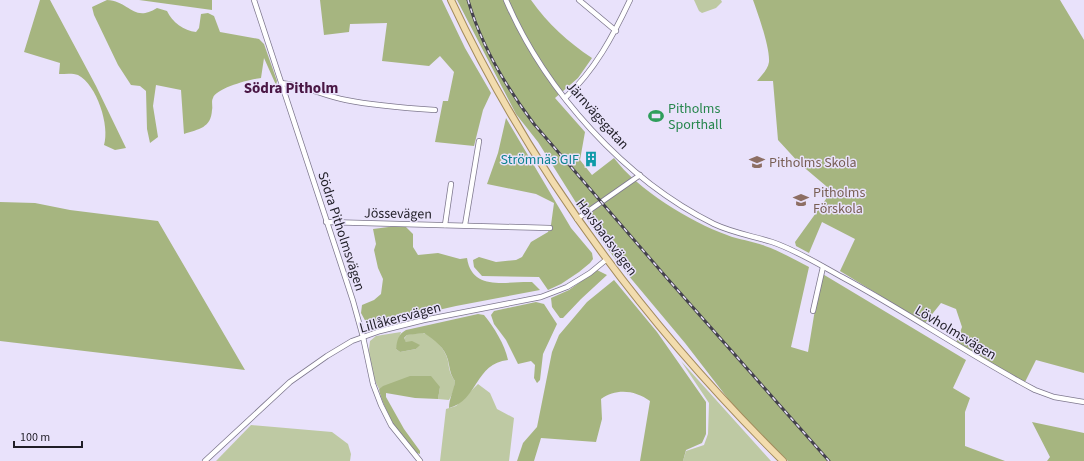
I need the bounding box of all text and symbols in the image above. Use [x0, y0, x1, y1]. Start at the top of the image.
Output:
street label: Järnvägsgatan [561, 77, 633, 154]
district label: Södra Pitholm [244, 78, 338, 99]
place label: Pitholms Sporthall [668, 99, 723, 135]
sports icon: Pitholms Sporthall [647, 107, 665, 125]
place label: Strömnäs GIF [501, 150, 579, 170]
building icon: Strömnäs GIF [582, 150, 600, 168]
school or university icon: Pitholms Skola [748, 153, 766, 171]
place label: Pitholms Skola [769, 153, 857, 173]
street label: Södra Pitholmsvägen [312, 169, 370, 294]
place label: Pitholms Förskola [813, 183, 865, 219]
school or university icon: Pitholms Förskola [792, 191, 810, 209]
street label: Havsbadsvägen [571, 195, 642, 280]
street label: Jössevägen [364, 203, 432, 225]
street label: Lillåkersvägen [357, 297, 443, 338]
street label: Lövholmsvägen [911, 301, 1000, 365]
scale bar [14, 423, 82, 449]
text: 100 m [20, 429, 50, 446]

